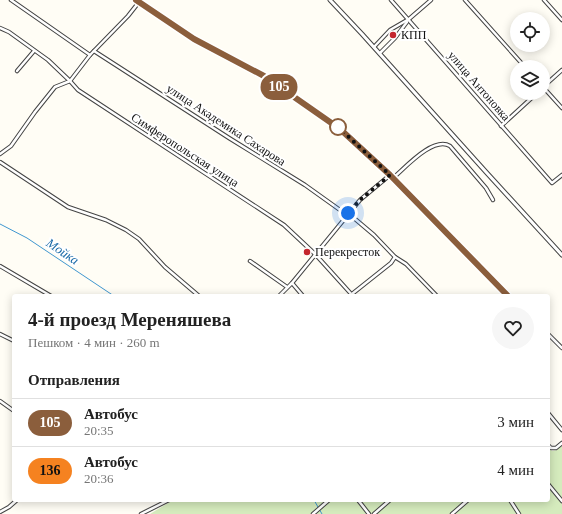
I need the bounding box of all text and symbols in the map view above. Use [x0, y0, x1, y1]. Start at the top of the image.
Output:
map controls [510, 12, 550, 100]
button: locate [510, 12, 550, 52]
place label: КПП [401, 28, 427, 42]
marker: КПП [388, 30, 398, 40]
street label: улица Антоновка [445, 48, 514, 124]
button: layers [510, 60, 550, 100]
line badge: 105 [256, 74, 302, 100]
text: 105 [269, 79, 290, 94]
street label: улица Академика Сахарова [164, 81, 289, 169]
street label: Симферопольская улица [129, 110, 242, 190]
unlabelled marker [329, 118, 347, 136]
your location [338, 203, 358, 223]
water label: Мойка [43, 235, 82, 268]
place label: Перекресток [315, 245, 380, 259]
marker: Перекресток [302, 247, 312, 257]
button: heart [492, 307, 534, 349]
text: 4-й проезд Мереняшева [28, 309, 231, 330]
text: Пешком · 4 мин · 260 m [28, 335, 160, 350]
text: Отправления [28, 372, 120, 388]
text: Автобус [84, 406, 138, 422]
text: 3 мин [497, 414, 534, 430]
text: 105 [40, 415, 61, 430]
text: 20:35 [84, 423, 114, 438]
text: Автобус [84, 454, 138, 470]
text: 4 мин [497, 462, 534, 478]
text: 136 [40, 463, 61, 478]
text: 20:36 [84, 471, 114, 486]

